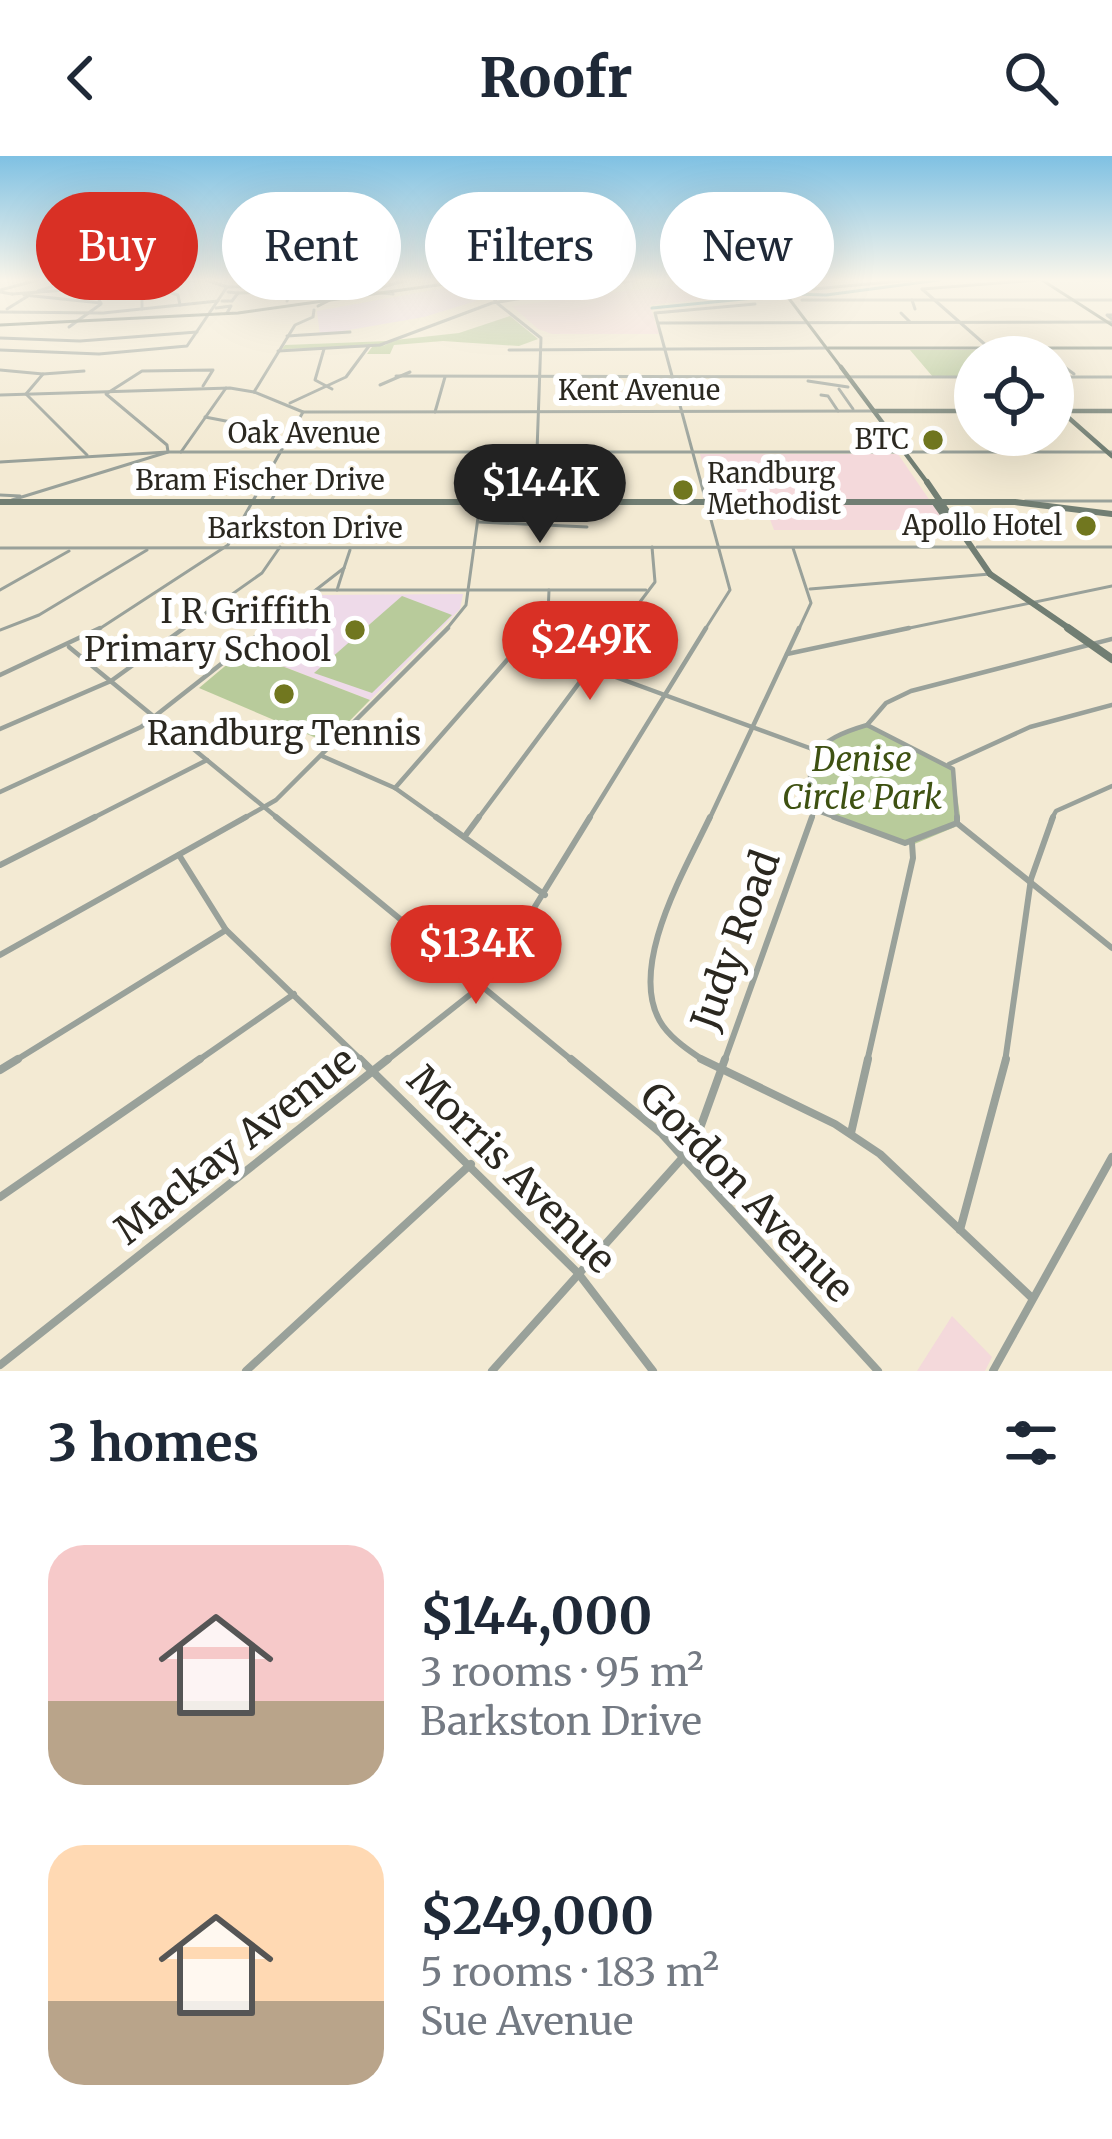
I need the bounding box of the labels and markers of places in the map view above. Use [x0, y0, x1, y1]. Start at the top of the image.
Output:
place label: BTC [855, 422, 909, 456]
marker: BTC [920, 427, 946, 453]
pin: $144K [456, 444, 624, 546]
place label: Randburg Methodist [707, 456, 842, 521]
marker: Randburg Methodist [670, 477, 696, 503]
place label: Apollo Hotel [901, 508, 1062, 542]
marker: Apollo Hotel [1073, 513, 1099, 539]
place label: I R Griffith Primary School [84, 591, 331, 670]
pin: $249K [506, 601, 674, 703]
marker: I R Griffith Primary School [342, 617, 368, 643]
marker: Randburg Tennis [271, 681, 297, 707]
place label: Randburg Tennis [147, 713, 421, 754]
pin: $134K [392, 905, 560, 1007]

